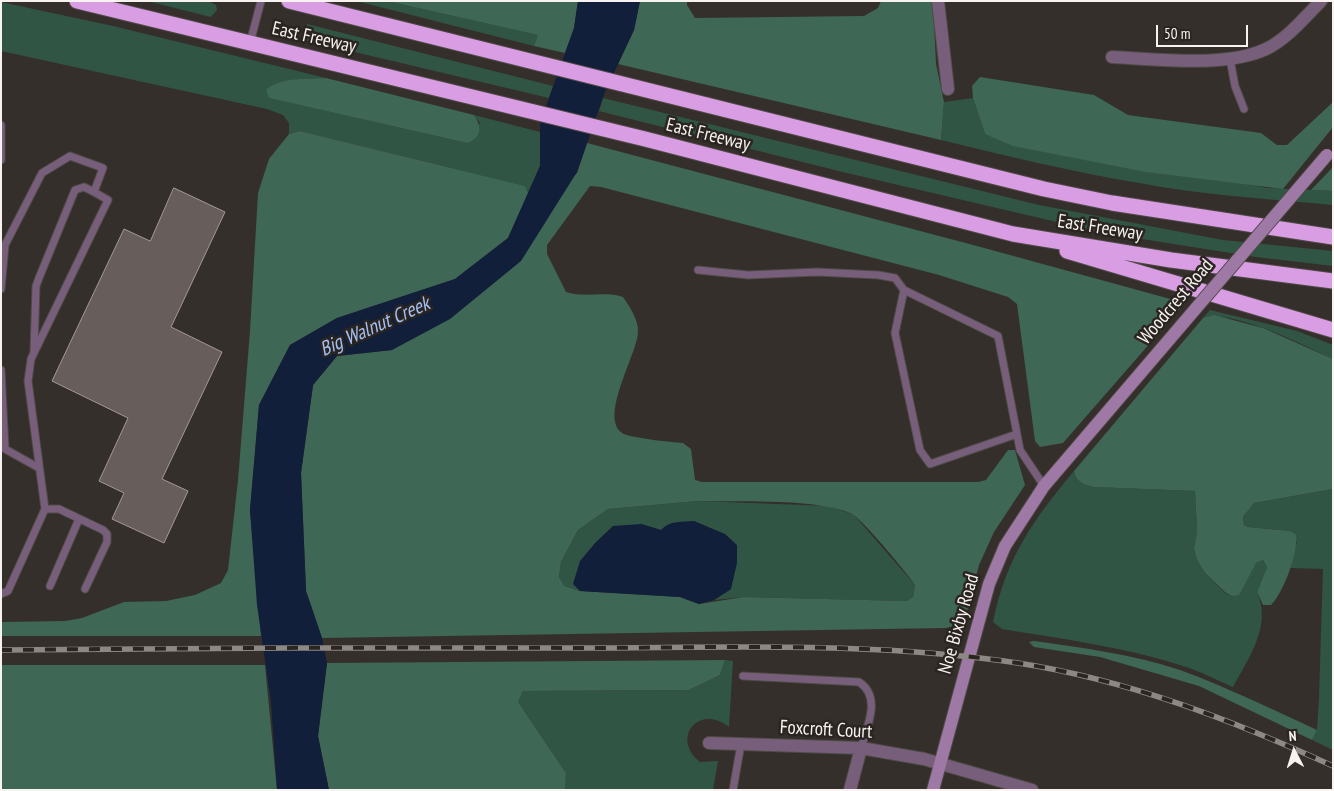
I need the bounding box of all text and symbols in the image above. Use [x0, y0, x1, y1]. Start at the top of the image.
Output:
scale bar [1159, 15, 1252, 47]
street label: East Freeway [270, 17, 358, 59]
text: 50 m [1164, 24, 1190, 43]
street label: East Freeway [664, 114, 752, 156]
street label: East Freeway [1056, 210, 1144, 246]
street label: Woodcrest Road [1134, 255, 1218, 349]
water label: Big Walnut Creek [316, 292, 434, 362]
street label: Noe Bixby Road [934, 571, 984, 677]
street label: Foxcroft Court [779, 716, 873, 744]
north arrow [1269, 726, 1319, 776]
text: N [1288, 727, 1297, 745]

